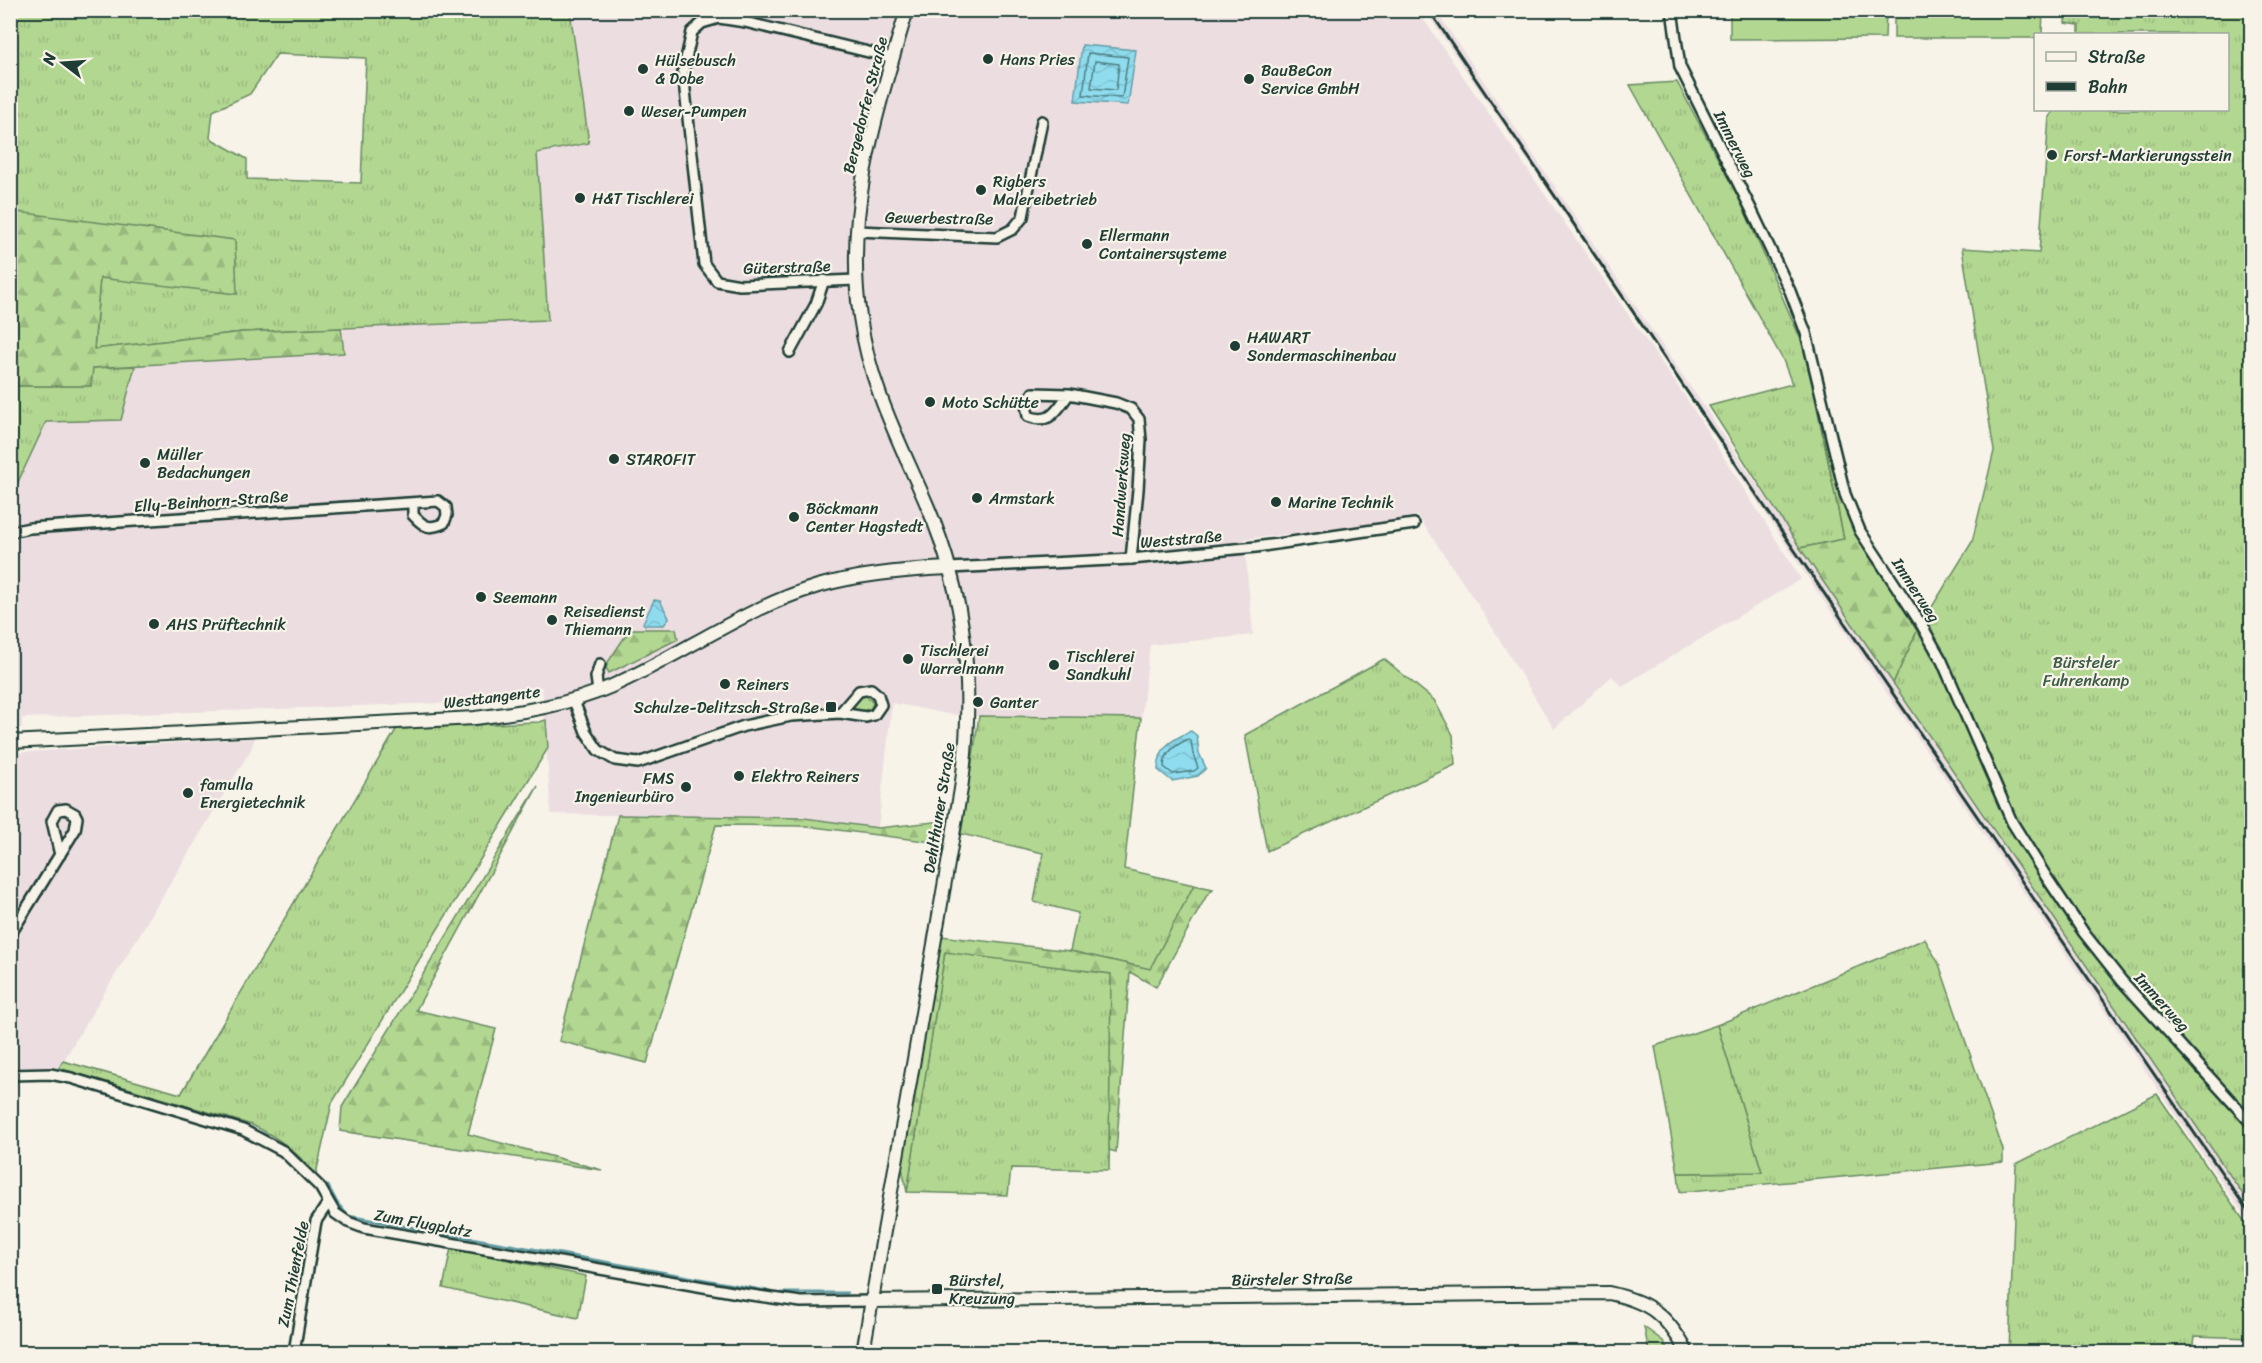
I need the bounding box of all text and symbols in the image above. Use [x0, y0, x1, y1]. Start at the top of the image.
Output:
north arrow [33, 33, 93, 93]
street label: Bergedorfer Straße [834, 33, 896, 177]
legend [2034, 33, 2229, 111]
text: Straße [2088, 41, 2145, 73]
place label: Hans Pries [1000, 45, 1076, 74]
place label: Hülsebusch & Dobe [655, 46, 736, 93]
text: N [33, 48, 65, 69]
marker: Hans Pries [981, 52, 995, 66]
place label: BauBeCon Service GmbH [1261, 56, 1360, 103]
marker: Hülsebusch & Dobe [636, 62, 650, 76]
text: Bahn [2088, 71, 2128, 103]
marker: BauBeCon Service GmbH [1242, 72, 1256, 86]
place label: Weser-Pumpen [641, 97, 747, 126]
marker: Weser-Pumpen [622, 104, 636, 118]
street label: Immerweg [1705, 104, 1765, 183]
place label: Forst-Markierungsstein [2064, 141, 2232, 170]
marker: Forst-Markierungsstein [2045, 148, 2059, 162]
place label: Rigbers Malereibetrieb [993, 167, 1098, 214]
marker: Rigbers Malereibetrieb [974, 183, 988, 197]
place label: H&T Tischlerei [592, 184, 694, 213]
marker: H&T Tischlerei [573, 191, 587, 205]
street label: Gewerbestraße [885, 203, 993, 233]
place label: Ellermann Containersysteme [1099, 221, 1227, 268]
marker: Ellermann Containersysteme [1080, 237, 1094, 251]
street label: Güterstraße [743, 251, 831, 283]
place label: HAWART Sondermaschinenbau [1247, 323, 1397, 370]
marker: HAWART Sondermaschinenbau [1228, 339, 1242, 353]
place label: Moto Schütte [942, 388, 1039, 417]
marker: Moto Schütte [923, 395, 937, 409]
street label: Handwerksweg [1103, 432, 1139, 538]
place label: Müller Bedachungen [157, 440, 251, 487]
place label: STAROFIT [626, 445, 697, 474]
marker: STAROFIT [607, 452, 621, 466]
marker: Müller Bedachungen [138, 456, 152, 470]
street label: Elly-Beinhorn-Straße [133, 481, 289, 521]
place label: Armstark [988, 484, 1055, 513]
place label: Marine Technik [1288, 488, 1394, 517]
marker: Armstark [970, 491, 984, 505]
place label: Böckmann Center Hagstedt [806, 494, 924, 541]
marker: Marine Technik [1269, 495, 1283, 509]
marker: Böckmann Center Hagstedt [787, 510, 801, 524]
street label: Weststraße [1139, 521, 1223, 557]
street label: Immerweg [1883, 551, 1948, 629]
place label: Seemann [493, 583, 557, 612]
marker: Seemann [474, 590, 488, 604]
place label: Reisedienst Thiemann [564, 597, 646, 644]
place label: AHS Prüftechnik [165, 610, 286, 639]
marker: Reisedienst Thiemann [545, 613, 559, 627]
marker: AHS Prüftechnik [147, 617, 161, 631]
place label: Tischlerei Warrelmann [920, 636, 1004, 683]
place label: Tischlerei Sandkuhl [1066, 642, 1135, 689]
park label: Bürsteler Fuhrenkamp [2043, 648, 2130, 695]
marker: Tischlerei Warrelmann [901, 652, 915, 666]
marker: Tischlerei Sandkuhl [1047, 658, 1061, 672]
place label: Reiners [737, 670, 789, 699]
street label: Westtangente [442, 677, 542, 717]
marker: Reiners [718, 677, 732, 691]
place label: Ganter [990, 688, 1040, 717]
place label: Schulze-Delitzsch-Straße [634, 693, 819, 722]
marker: Ganter [971, 695, 985, 709]
marker: Schulze-Delitzsch-Straße [824, 700, 838, 714]
street label: Dehlthuner Straße [914, 740, 964, 876]
place label: Elektro Reiners [751, 762, 860, 791]
place label: FMS Ingenieurbüro [574, 764, 674, 811]
marker: Elektro Reiners [732, 769, 746, 783]
place label: famulla Energietechnik [200, 770, 306, 817]
marker: FMS Ingenieurbüro [679, 780, 693, 794]
marker: famulla Energietechnik [181, 786, 195, 800]
street label: Immerweg [2126, 964, 2197, 1039]
street label: Zum Flugplatz [372, 1200, 475, 1246]
street label: Zum Thienfelde [268, 1218, 318, 1330]
street label: Bürsteler Straße [1231, 1263, 1353, 1295]
place label: Bürstel, Kreuzung [949, 1266, 1015, 1313]
marker: Bürstel, Kreuzung [930, 1282, 944, 1296]

